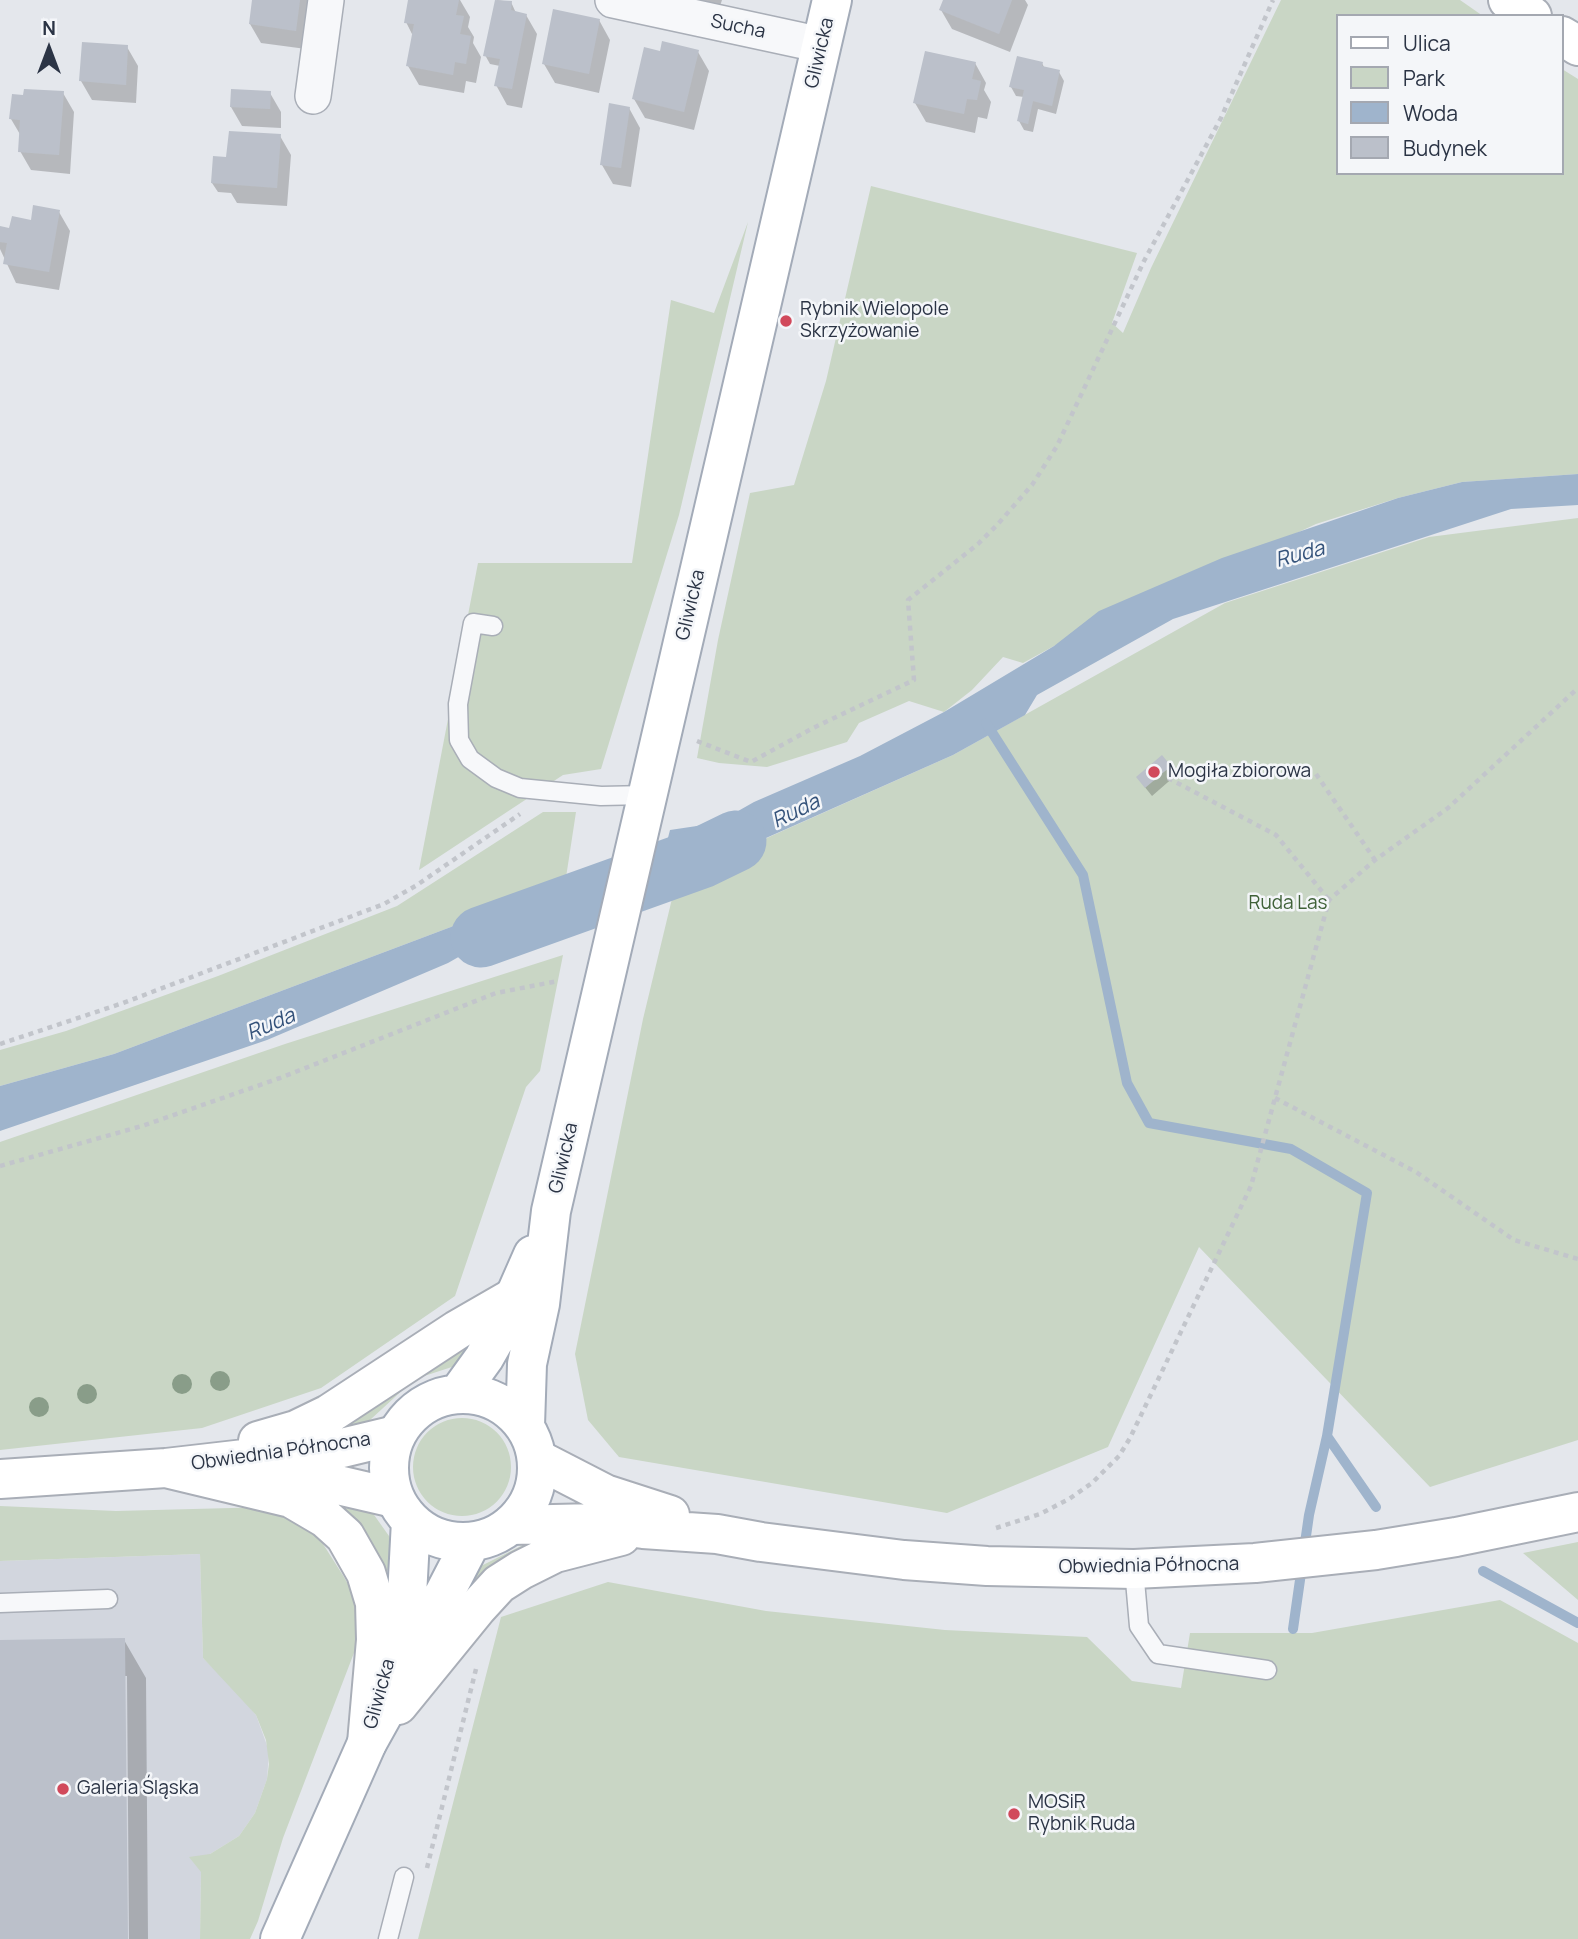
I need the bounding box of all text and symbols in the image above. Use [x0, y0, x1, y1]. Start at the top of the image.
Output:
street label: Sucha [709, 10, 767, 44]
north arrow [14, 14, 84, 84]
legend [1336, 14, 1564, 175]
text: N [42, 15, 56, 41]
street label: Gliwicka [801, 15, 839, 91]
text: Ulica [1403, 29, 1451, 57]
text: Park [1403, 64, 1445, 92]
text: Woda [1403, 99, 1458, 127]
text: Budynek [1403, 134, 1487, 162]
place label: Rybnik Wielopole Skrzyżowanie [800, 299, 949, 343]
marker: Rybnik Wielopole Skrzyżowanie [778, 313, 794, 329]
water label: Ruda [1273, 536, 1327, 574]
street label: Gliwicka [672, 567, 710, 643]
place label: Mogiła zbiorowa [1168, 761, 1311, 783]
marker: Mogiła zbiorowa [1146, 764, 1162, 780]
water label: Ruda [768, 790, 824, 834]
park label: Ruda Las [1248, 893, 1328, 915]
water label: Ruda [243, 1004, 299, 1046]
street label: Gliwicka [545, 1120, 583, 1196]
street label: Obwiednia Północna [190, 1428, 372, 1476]
street label: Obwiednia Północna [1058, 1553, 1240, 1579]
street label: Gliwicka [360, 1656, 400, 1732]
place label: Galeria Śląska [77, 1778, 199, 1800]
marker: Galeria Śląska [55, 1781, 71, 1797]
place label: MOSiR Rybnik Ruda [1028, 1792, 1135, 1836]
marker: MOSiR Rybnik Ruda [1006, 1806, 1022, 1822]

